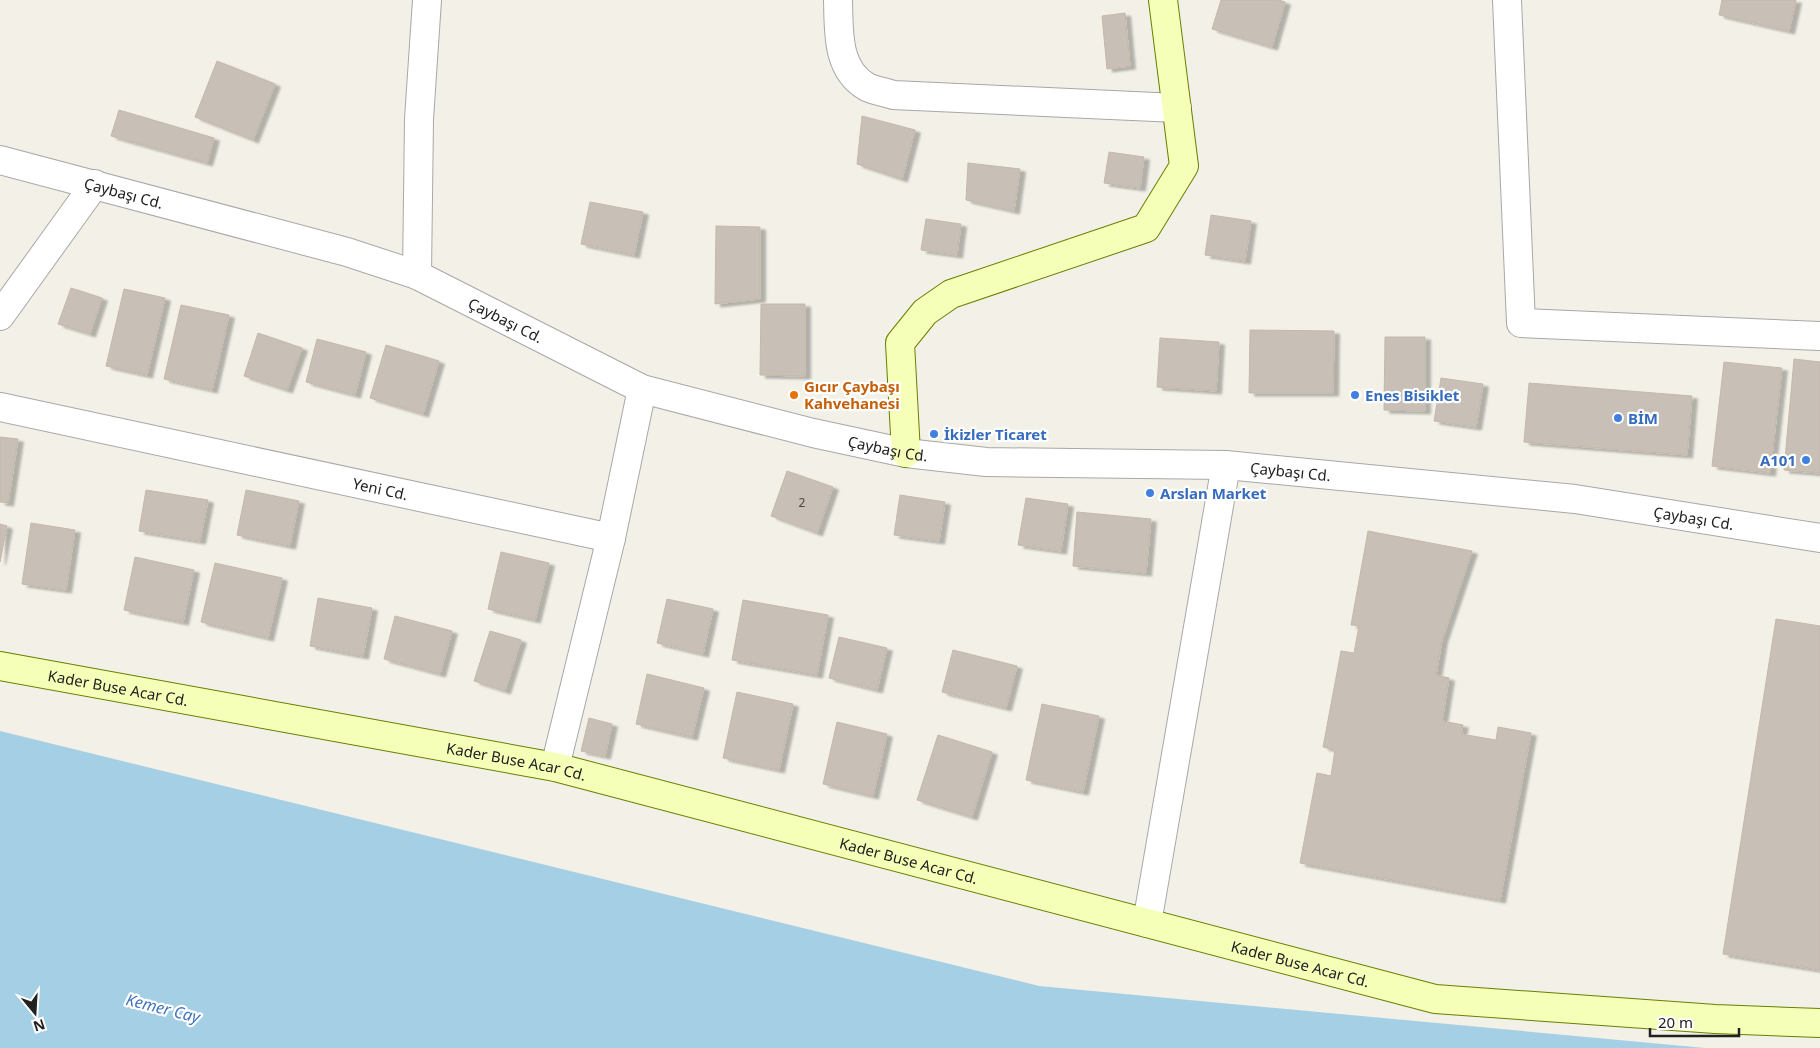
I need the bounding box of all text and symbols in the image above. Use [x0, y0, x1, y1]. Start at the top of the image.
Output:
street label: Çaybaşı Cd. [82, 173, 165, 213]
street label: Çaybaşı Cd. [465, 293, 546, 347]
place label: Gıcır Çaybaşı Kahvehanesi [804, 376, 900, 413]
place label: Enes Bisiklet [1365, 385, 1460, 405]
marker: Gıcır Çaybaşı Kahvehanesi [788, 389, 800, 401]
marker: Enes Bisiklet [1349, 389, 1361, 401]
place label: BİM [1628, 408, 1658, 428]
marker: BİM [1612, 412, 1624, 424]
place label: İkizler Ticaret [944, 424, 1047, 444]
marker: İkizler Ticaret [928, 428, 940, 440]
street label: Çaybaşı Cd. [846, 431, 929, 465]
place label: A101 [1760, 450, 1796, 470]
marker: A101 [1800, 454, 1812, 466]
street label: Çaybaşı Cd. [1249, 457, 1332, 485]
street label: Yeni Cd. [351, 473, 410, 504]
place label: Arslan Market [1160, 483, 1267, 503]
marker: Arslan Market [1144, 487, 1156, 499]
house number: 2 [799, 494, 806, 511]
street label: Çaybaşı Cd. [1652, 502, 1735, 534]
street label: Kader Buse Acar Cd. [46, 665, 190, 710]
street label: Kader Buse Acar Cd. [445, 737, 588, 785]
street label: Kader Buse Acar Cd. [837, 832, 980, 888]
street label: Kader Buse Acar Cd. [1229, 936, 1372, 991]
north arrow [10, 988, 60, 1038]
water label: Kemer Cay [124, 988, 204, 1028]
scale bar [1650, 1006, 1739, 1038]
text: 20 m [1658, 1012, 1693, 1032]
text: N [31, 1015, 48, 1037]

